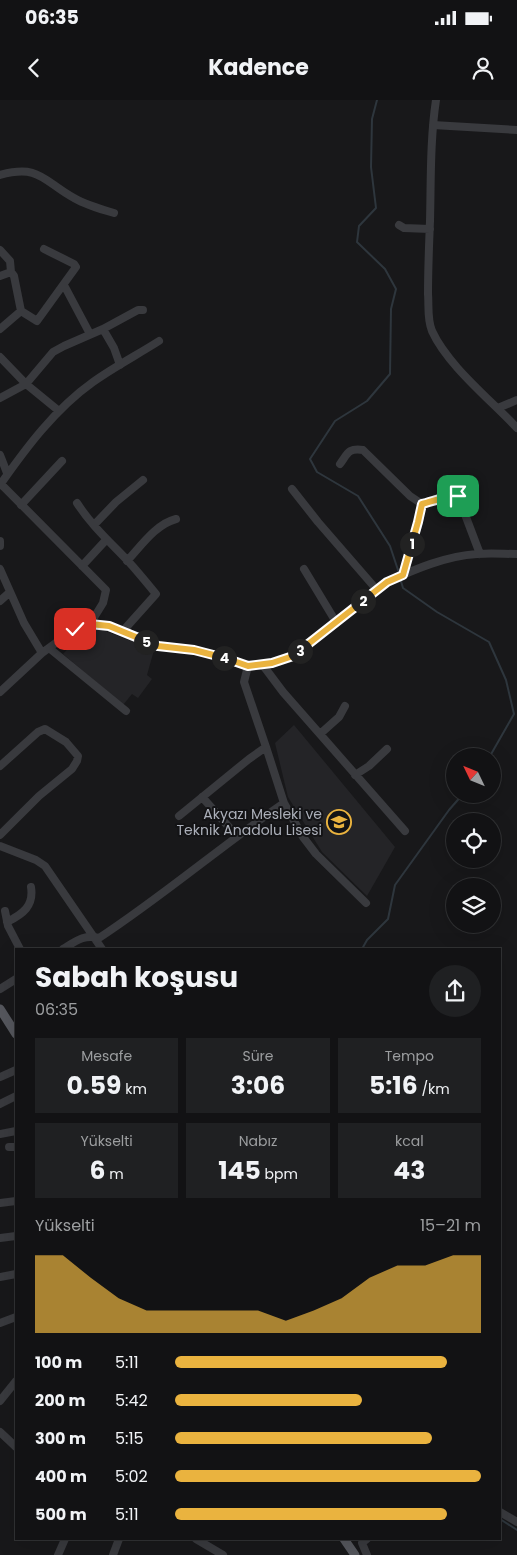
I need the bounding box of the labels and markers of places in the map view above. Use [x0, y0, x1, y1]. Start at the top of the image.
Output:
pin [437, 475, 479, 517]
pin: 1 [400, 532, 424, 556]
pin: 2 [350, 588, 376, 614]
pin [54, 608, 96, 650]
pin: 5 [134, 630, 158, 654]
pin: 3 [288, 638, 312, 664]
pin: 4 [212, 646, 236, 670]
place label: Akyazı Mesleki ve Teknik Anadolu Lisesi [177, 804, 322, 840]
school or university icon: Akyazı Mesleki ve Teknik Anadolu Lisesi [326, 809, 352, 835]

